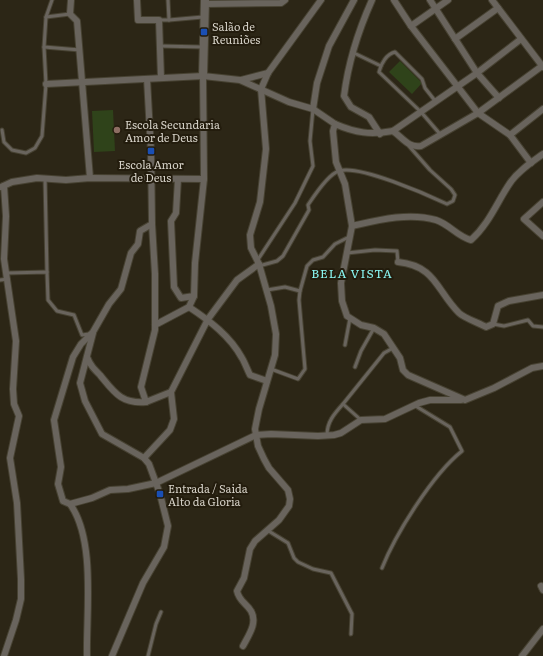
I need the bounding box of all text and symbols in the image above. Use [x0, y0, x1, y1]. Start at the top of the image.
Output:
place label: Salão de Reuniões [212, 18, 260, 47]
marker: Salão de Reuniões [199, 27, 209, 37]
place label: Escola Secundaria Amor de Deus [125, 116, 220, 145]
marker: Escola Secundaria Amor de Deus [112, 125, 122, 135]
marker: Escola Amor de Deus [146, 146, 156, 156]
place label: Escola Amor de Deus [118, 156, 185, 185]
district label: BELA VISTA [311, 264, 393, 282]
place label: Entrada / Saida Alto da Gloria [168, 480, 248, 509]
marker: Entrada / Saida Alto da Gloria [155, 489, 165, 499]

